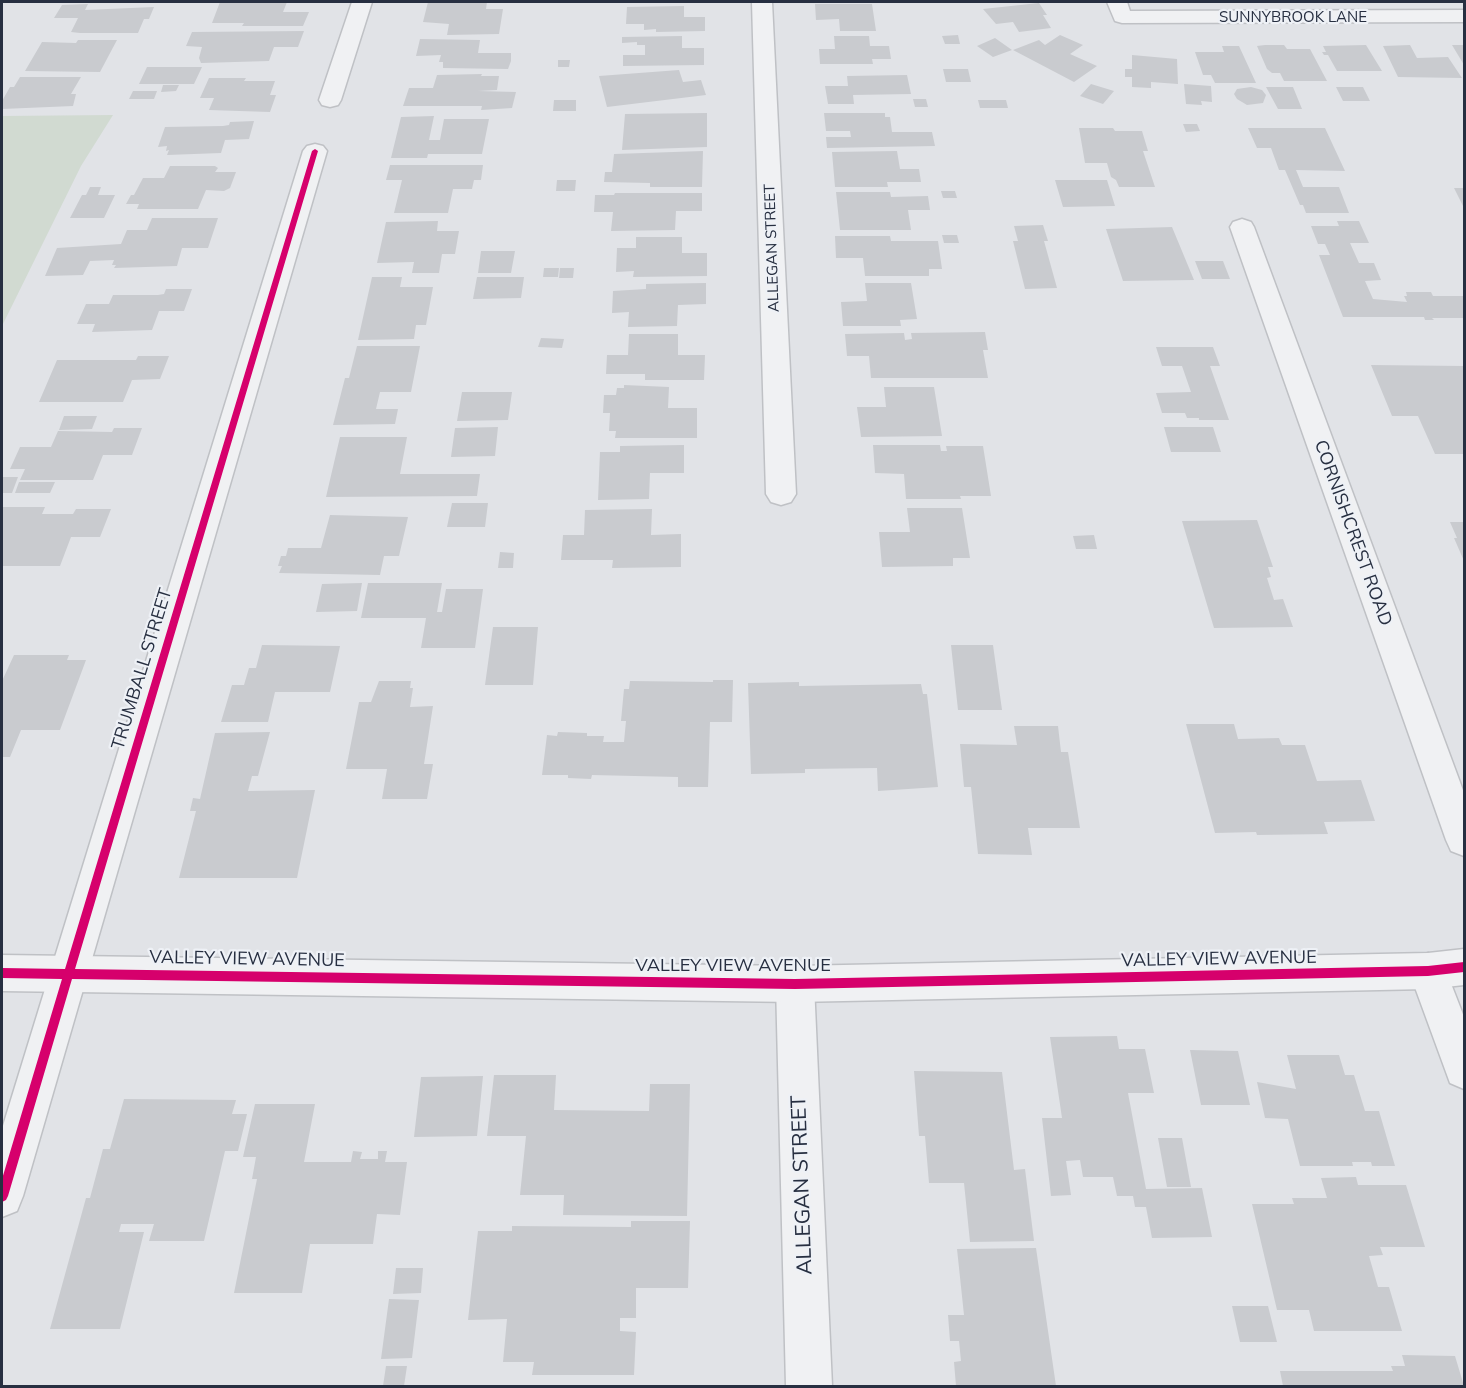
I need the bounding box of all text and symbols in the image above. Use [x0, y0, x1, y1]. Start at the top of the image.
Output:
street label: SUNNYBROOK LANE [1219, 8, 1367, 26]
street label: ALLEGAN STREET [761, 184, 783, 312]
street label: CORNISHCREST ROAD [1309, 437, 1397, 629]
street label: TRUMBALL STREET [107, 586, 177, 752]
street label: VALLEY VIEW AVENUE [149, 946, 345, 972]
street label: VALLEY VIEW AVENUE [1121, 946, 1317, 972]
street label: VALLEY VIEW AVENUE [635, 955, 831, 977]
street label: ALLEGAN STREET [786, 1095, 818, 1275]

